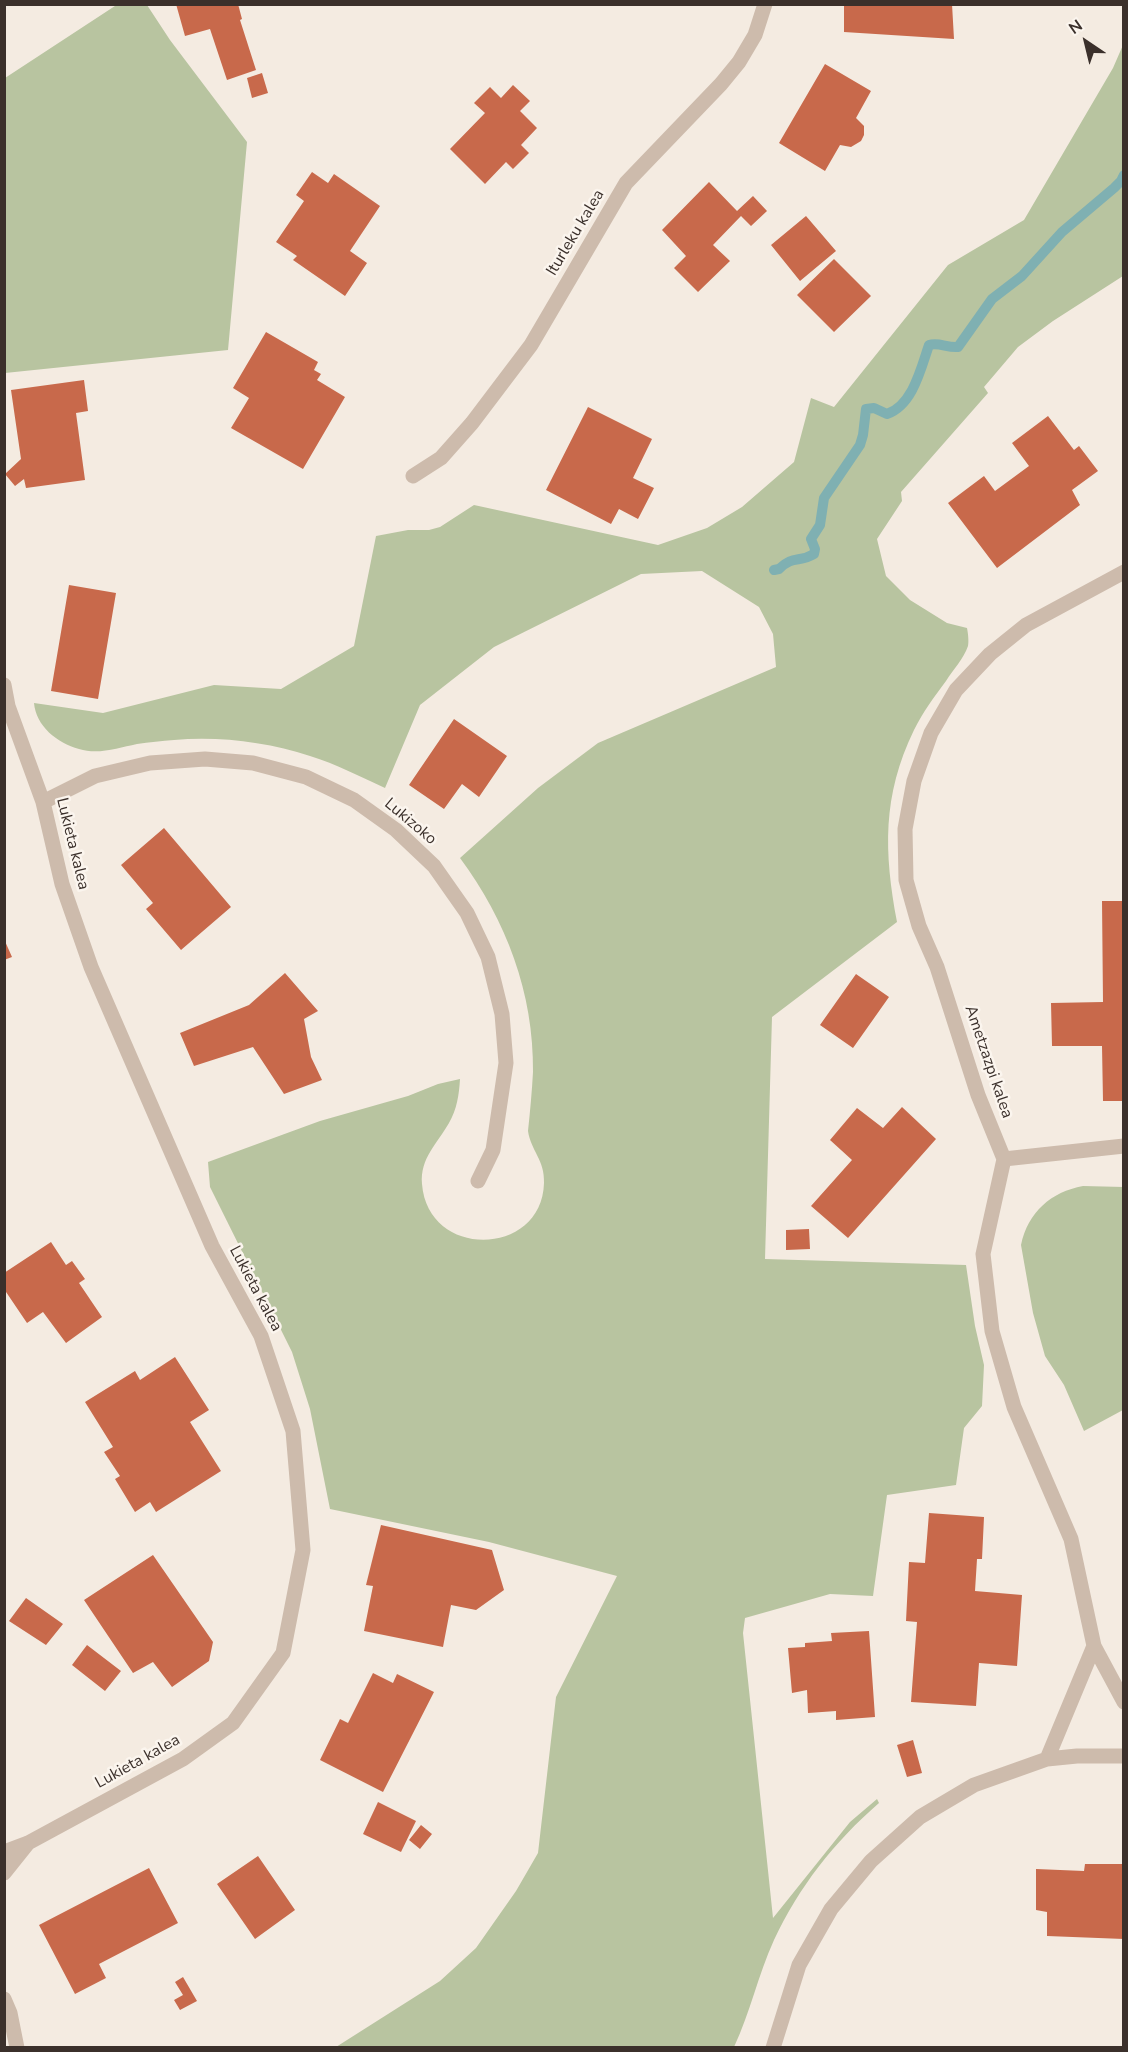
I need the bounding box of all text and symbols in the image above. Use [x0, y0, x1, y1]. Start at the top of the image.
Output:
north arrow [1056, 12, 1116, 72]
text: N [1064, 15, 1087, 40]
street label: Iturleku kalea [543, 187, 609, 279]
street label: Lukizoko [380, 795, 440, 849]
street label: Lukieta kalea [51, 796, 93, 892]
street label: Ametzazpi kalea [960, 1003, 1016, 1121]
street label: Lukieta kalea [224, 1243, 286, 1335]
street label: Lukieta kalea [92, 1731, 184, 1793]

